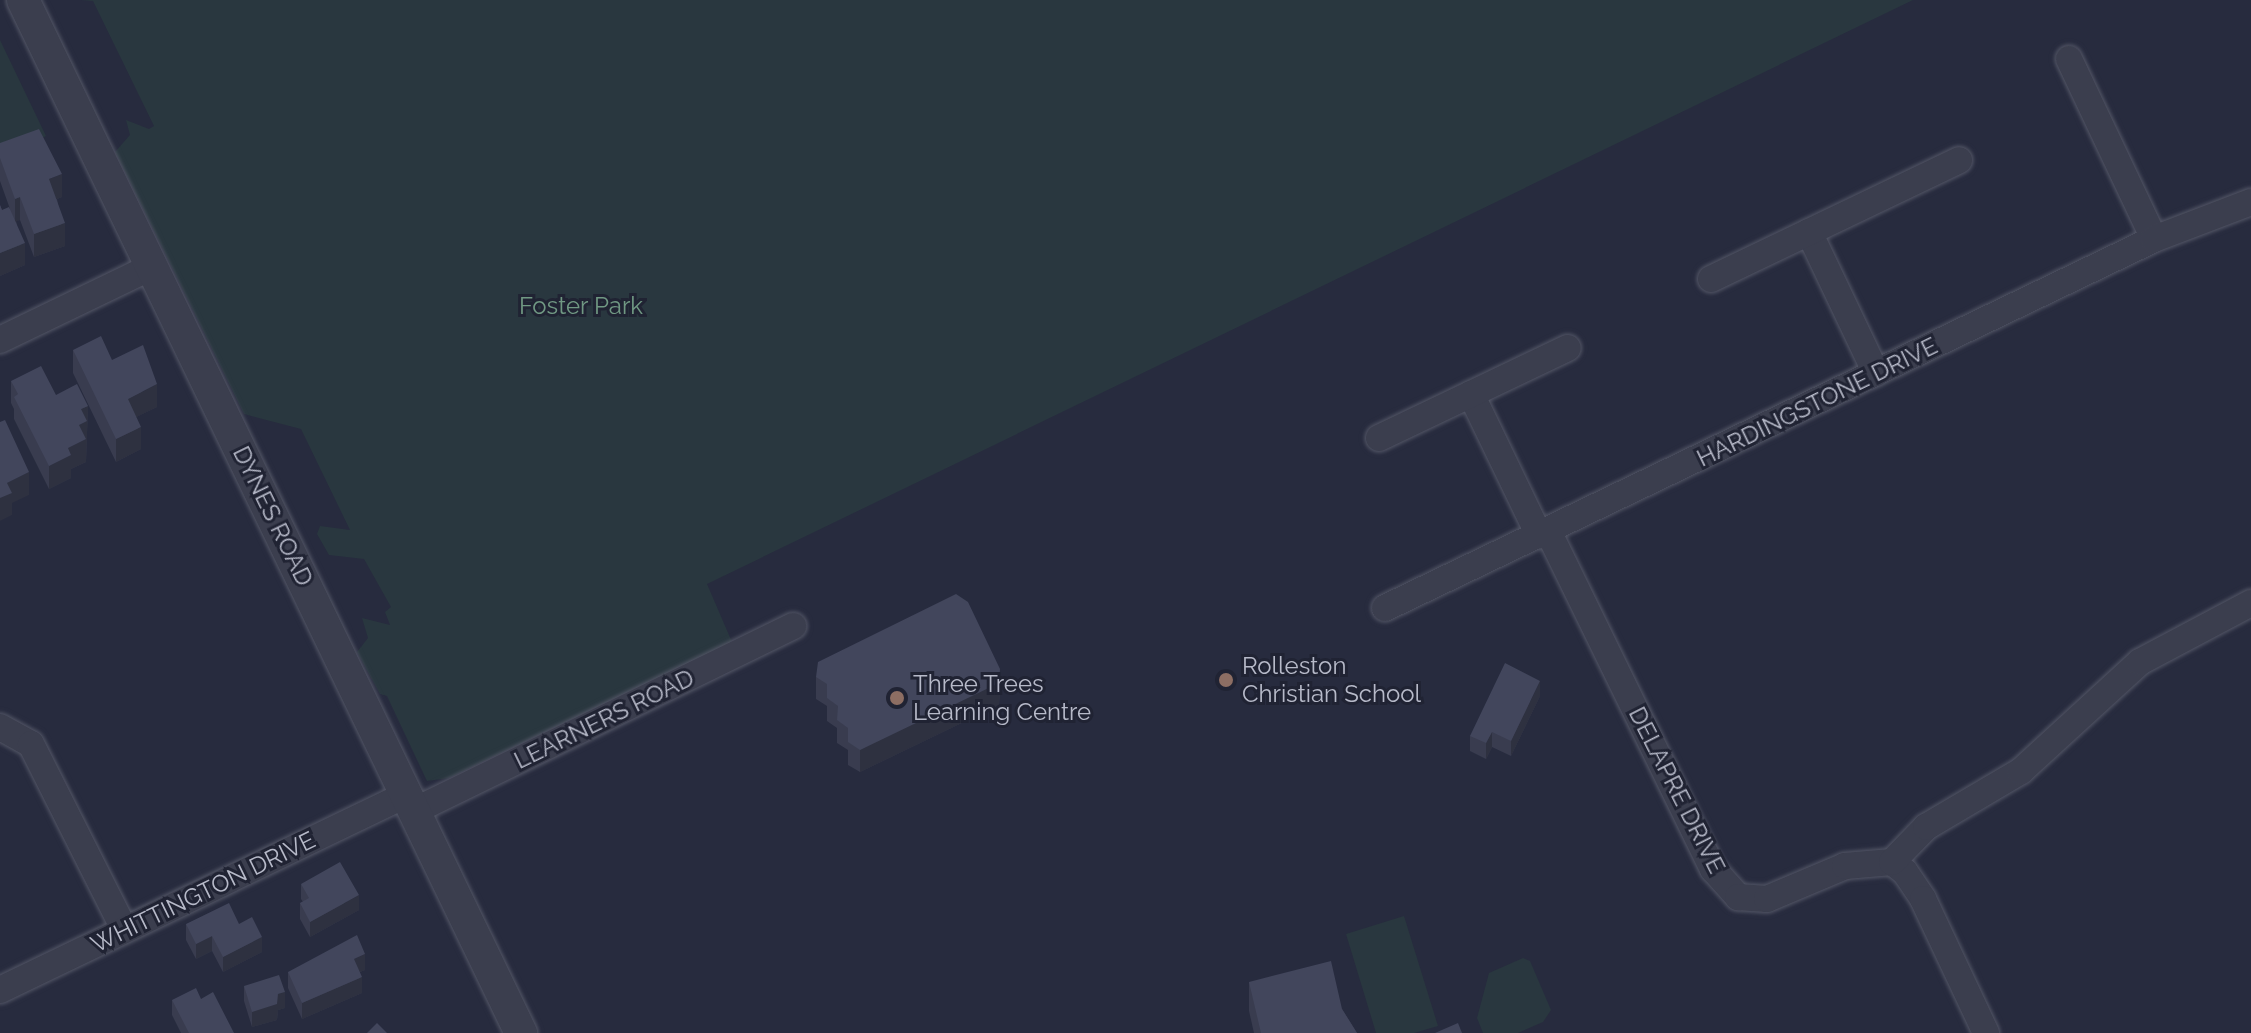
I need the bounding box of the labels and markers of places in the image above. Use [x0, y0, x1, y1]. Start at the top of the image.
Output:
place label: Rolleston Christian School [1242, 652, 1421, 708]
place label: Three Trees Learning Centre [913, 670, 1091, 726]
marker: Rolleston Christian School [1217, 671, 1235, 689]
marker: Three Trees Learning Centre [888, 689, 906, 707]

